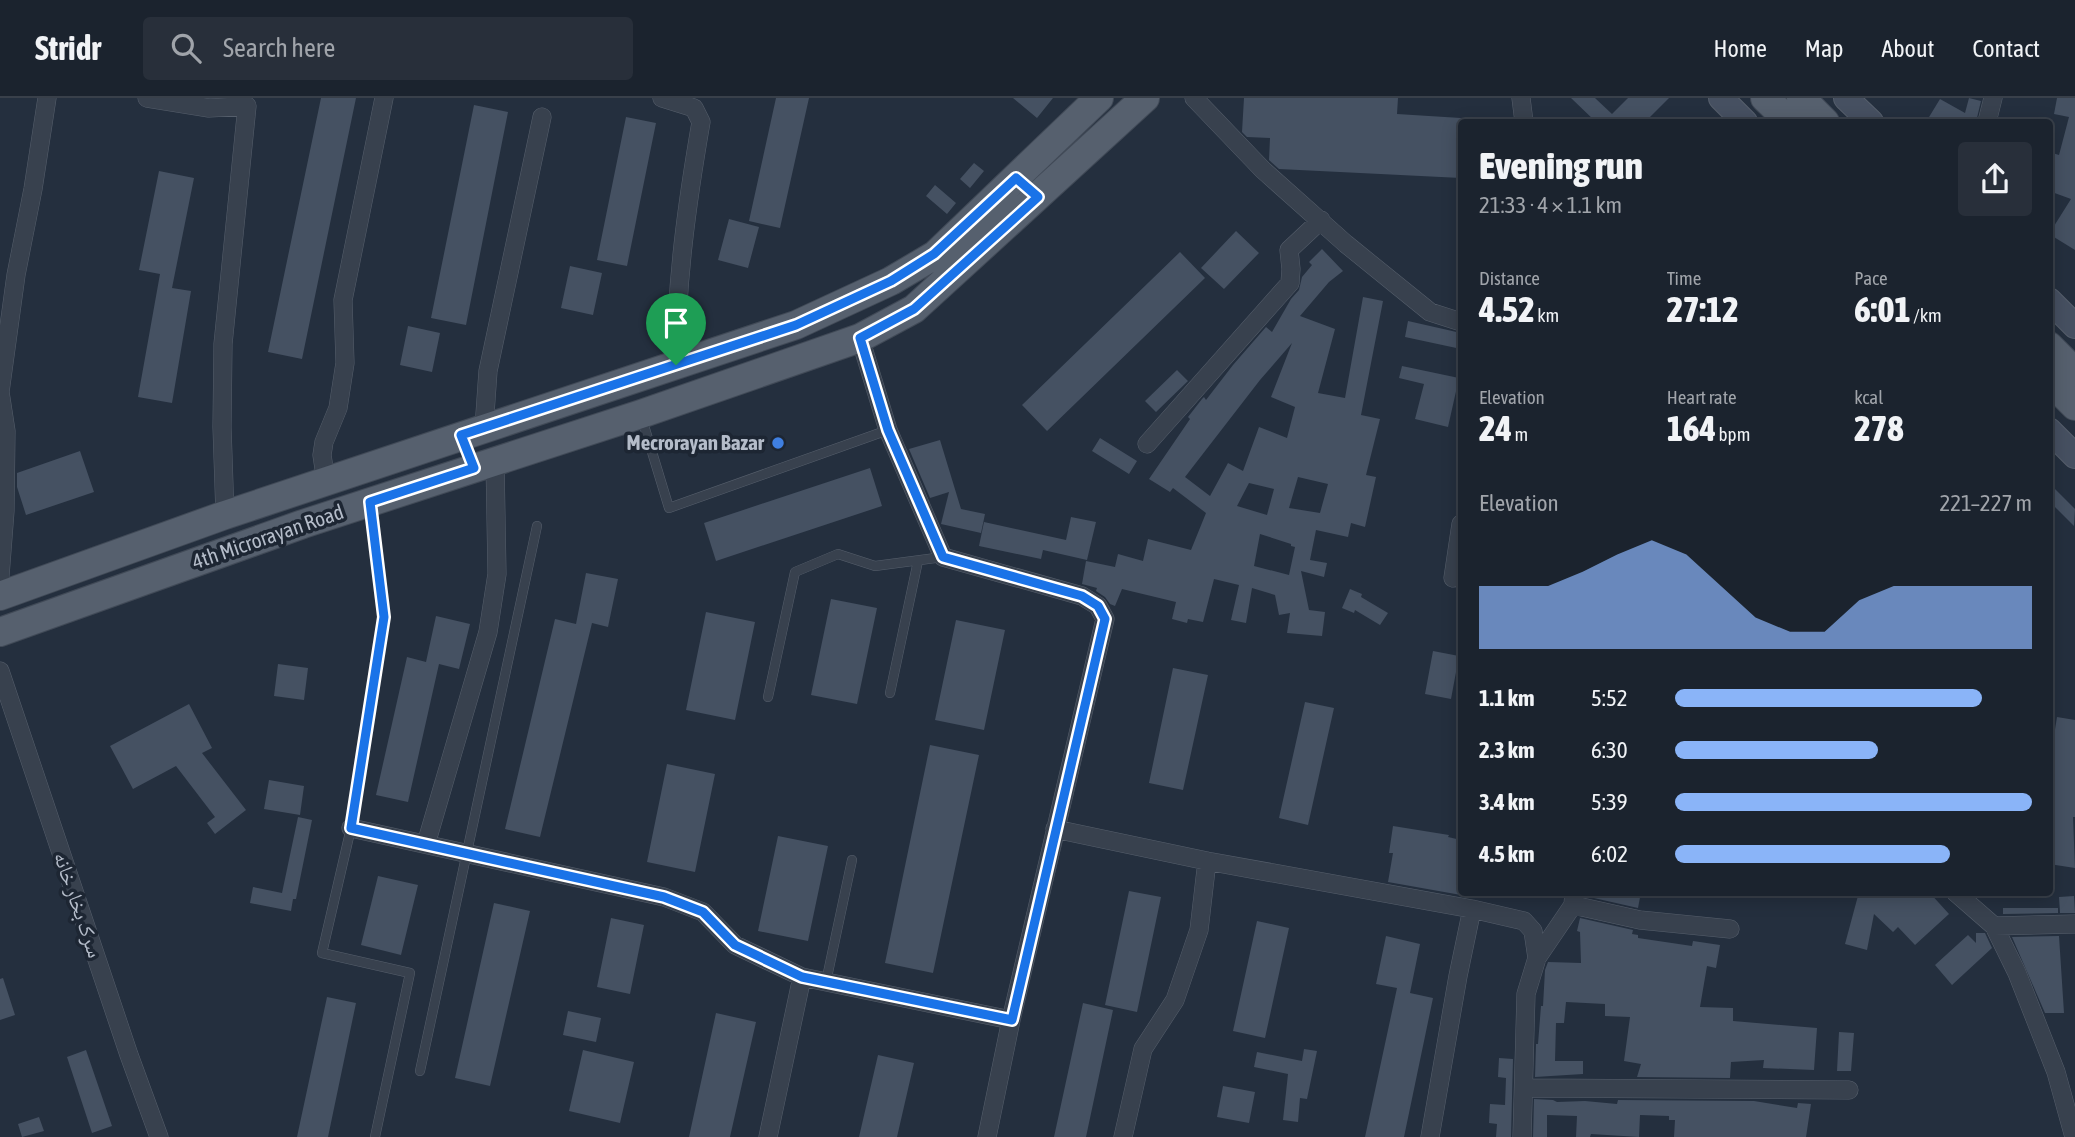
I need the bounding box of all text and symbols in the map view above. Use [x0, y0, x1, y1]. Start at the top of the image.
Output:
search box [143, 17, 633, 80]
text: Stridr [35, 29, 101, 67]
icon: search [167, 29, 205, 67]
text: Search here [223, 33, 335, 63]
text: Home [1713, 35, 1767, 62]
text: Map [1805, 35, 1843, 62]
text: About [1881, 35, 1934, 62]
text: Contact [1972, 35, 2040, 62]
button: share [1958, 142, 2032, 216]
text: Evening run [1479, 144, 1643, 187]
text: 21:33 · 4 × 1.1 km [1479, 192, 1622, 218]
text: Distance [1479, 267, 1540, 289]
text: Time [1667, 267, 1701, 289]
text: Pace [1854, 267, 1888, 289]
text: 4.52 [1479, 289, 1535, 329]
text: 27:12 [1667, 289, 1739, 329]
text: 6:01 [1854, 289, 1911, 329]
pin [646, 293, 706, 365]
icon: arrive [657, 304, 695, 342]
text: km [1535, 304, 1559, 326]
text: /km [1911, 304, 1942, 326]
text: Elevation [1479, 386, 1545, 408]
text: Heart rate [1667, 386, 1737, 408]
text: kcal [1854, 386, 1883, 408]
text: 24 [1479, 408, 1512, 448]
text: 164 [1667, 408, 1716, 448]
text: 278 [1854, 408, 1904, 448]
text: m [1512, 423, 1528, 445]
text: bpm [1716, 423, 1750, 445]
place label: Mecrorayan Bazar [627, 430, 765, 454]
marker: Mecrorayan Bazar [770, 435, 786, 451]
text: Elevation [1479, 490, 1559, 516]
text: 221–227 m [1939, 490, 2032, 516]
street label: 4th Microrayan Road [189, 499, 347, 573]
text: 1.1 km [1479, 685, 1535, 711]
text: 5:52 [1591, 685, 1628, 711]
text: 2.3 km [1479, 737, 1535, 763]
text: 6:30 [1591, 737, 1628, 763]
text: 3.4 km [1479, 789, 1535, 815]
text: 5:39 [1591, 789, 1628, 815]
text: 4.5 km [1479, 841, 1535, 867]
text: 6:02 [1591, 841, 1628, 867]
street label: سرک بخار خانه [49, 849, 108, 961]

